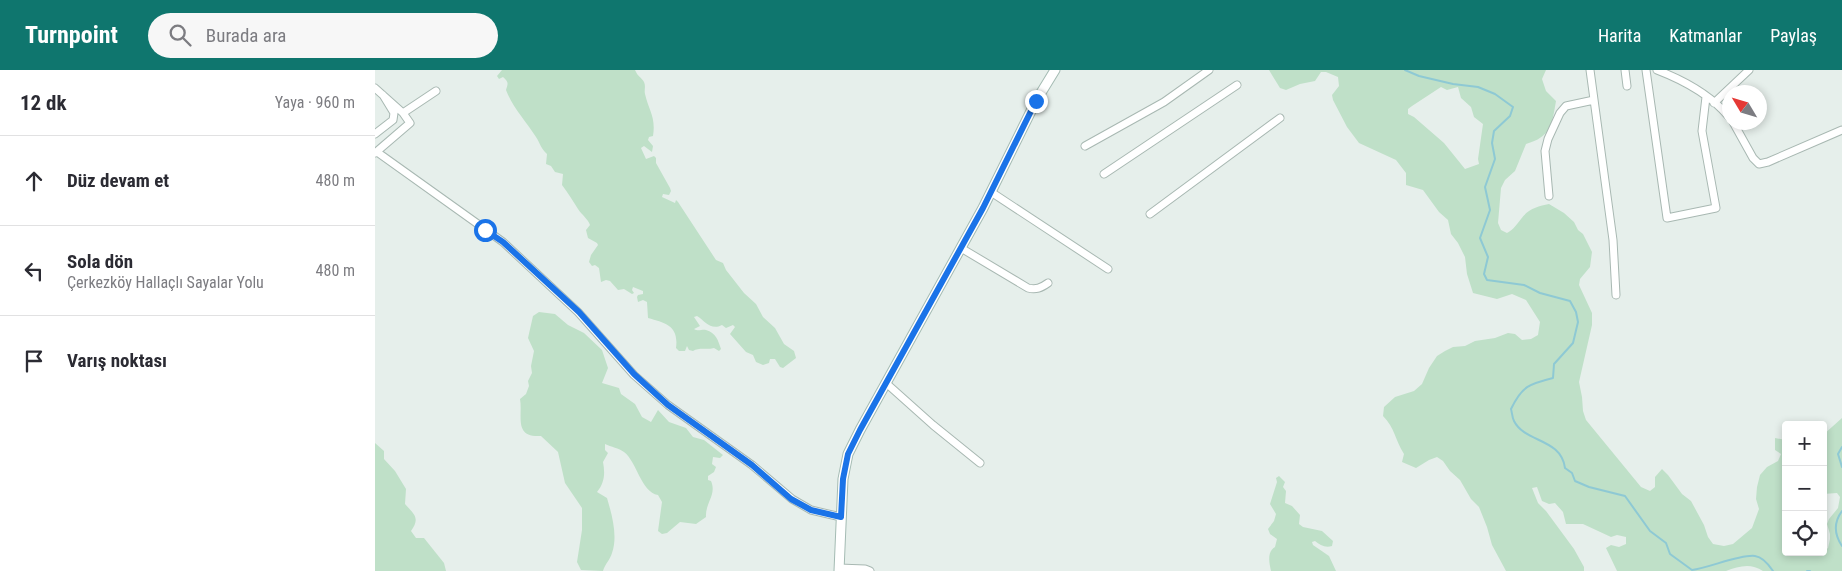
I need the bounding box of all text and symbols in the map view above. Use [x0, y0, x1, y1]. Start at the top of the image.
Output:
search box [148, 13, 498, 58]
text: Turnpoint [25, 21, 118, 49]
icon: search [166, 21, 194, 49]
text: Burada ara [206, 24, 286, 47]
text: Harita [1598, 25, 1641, 46]
text: Katmanlar [1669, 25, 1742, 46]
text: Paylaş [1770, 25, 1817, 46]
north arrow [1722, 85, 1767, 130]
route end [1025, 90, 1048, 113]
text: 12 dk [20, 91, 67, 115]
text: Yaya · 960 m [275, 93, 355, 112]
icon: ahead [20, 167, 48, 195]
text: Düz devam et [67, 169, 169, 192]
text: 480 m [316, 171, 355, 190]
route start [474, 219, 497, 242]
text: Sola dön [67, 250, 133, 273]
icon: left [20, 257, 48, 285]
text: 480 m [316, 261, 355, 280]
text: Çerkezköy Hallaçlı Sayalar Yolu [67, 273, 264, 292]
icon: arrive [20, 347, 48, 375]
text: Varış noktası [67, 349, 167, 372]
map controls [1782, 421, 1827, 556]
button: + [1782, 421, 1827, 466]
button: − [1782, 466, 1827, 511]
button: locate [1782, 511, 1827, 556]

